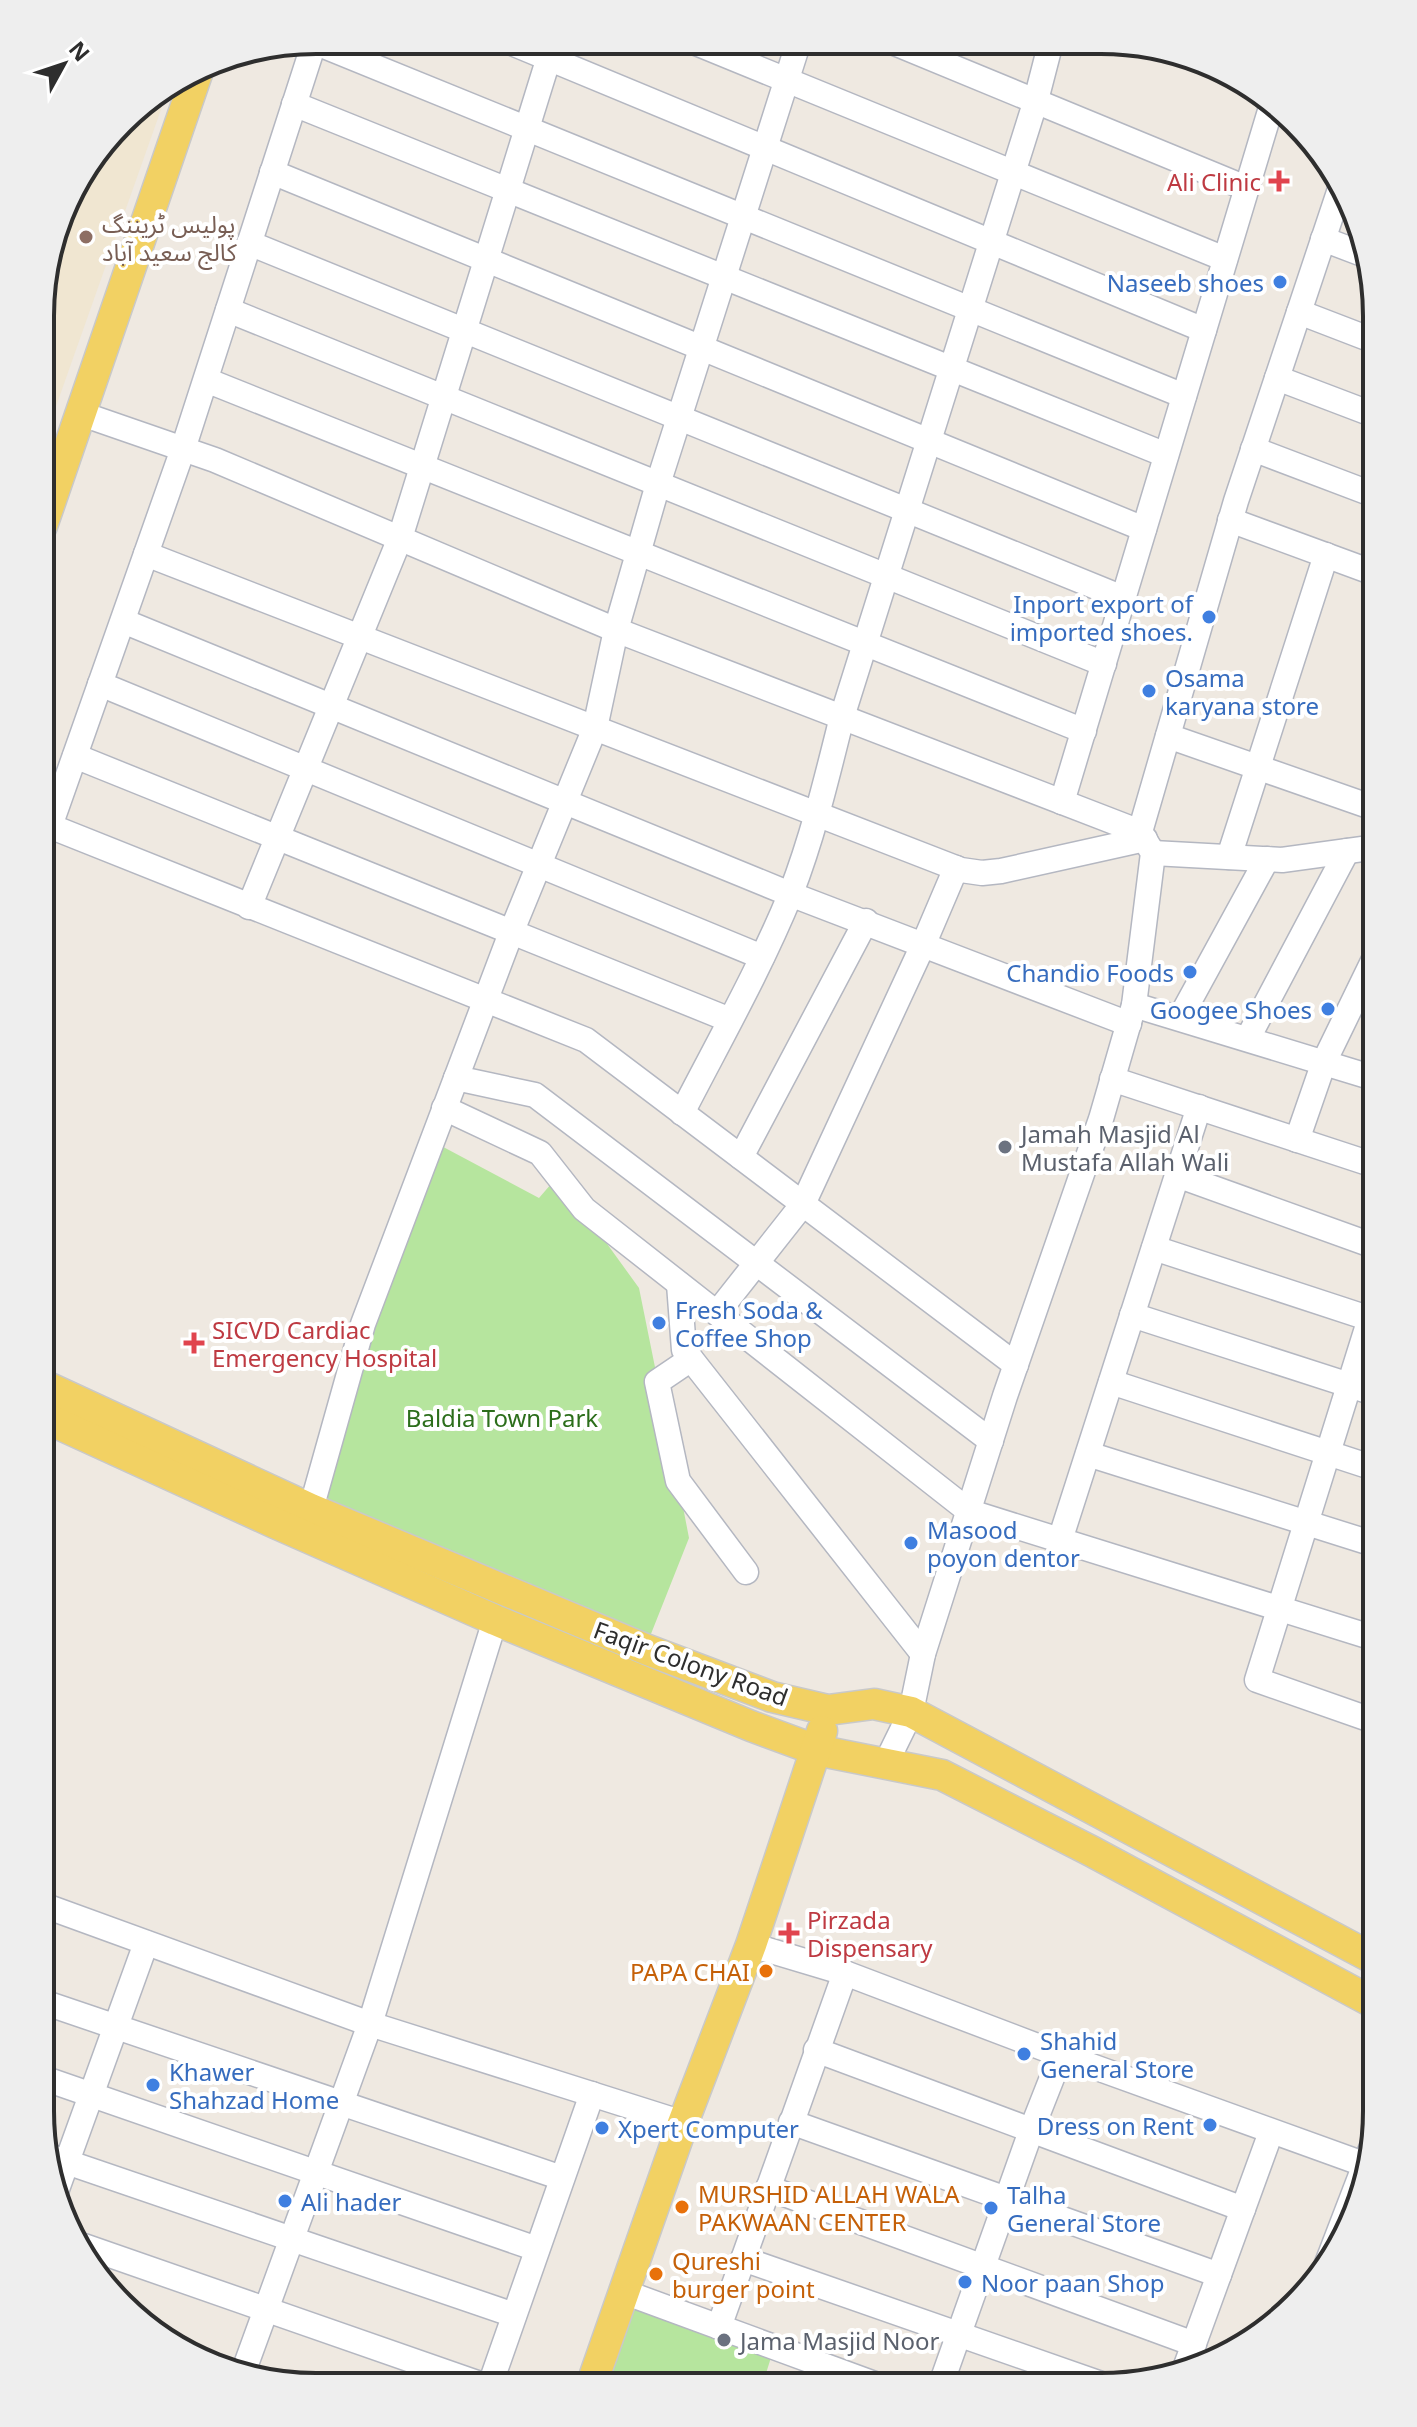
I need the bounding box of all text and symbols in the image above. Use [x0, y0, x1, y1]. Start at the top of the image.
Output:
north arrow [24, 24, 104, 104]
text: N [63, 34, 97, 67]
place label: Ali Clinic [1167, 165, 1261, 198]
marker: Ali Clinic [1268, 170, 1290, 192]
place label: پولیس ٹریننگ کالج سعید آباد [102, 207, 238, 270]
marker: پولیس ٹریننگ کالج سعید آباد [77, 228, 95, 246]
place label: Naseeb shoes [1107, 266, 1264, 299]
marker: Naseeb shoes [1271, 273, 1289, 291]
place label: Inport export of imported shoes. [1010, 587, 1195, 648]
marker: Inport export of imported shoes. [1200, 608, 1218, 626]
place label: Osama karyana store [1165, 661, 1319, 722]
marker: Osama karyana store [1140, 682, 1158, 700]
place label: Chandio Foods [1006, 956, 1174, 989]
marker: Chandio Foods [1181, 963, 1199, 981]
place label: Googee Shoes [1150, 993, 1312, 1026]
marker: Googee Shoes [1319, 1000, 1337, 1018]
place label: Jamah Masjid Al Mustafa Allah Wali [1019, 1117, 1229, 1178]
marker: Jamah Masjid Al Mustafa Allah Wali [996, 1138, 1014, 1156]
place label: Fresh Soda & Coffee Shop [675, 1293, 823, 1354]
place label: SICVD Cardiac Emergency Hospital [212, 1313, 437, 1374]
marker: Fresh Soda & Coffee Shop [650, 1314, 668, 1332]
marker: SICVD Cardiac Emergency Hospital [183, 1332, 205, 1354]
park label: Baldia Town Park [406, 1401, 598, 1434]
place label: Masood poyon dentor [927, 1513, 1080, 1574]
marker: Masood poyon dentor [902, 1534, 920, 1552]
street label: Faqir Colony Road [589, 1613, 793, 1713]
place label: Pirzada Dispensary [807, 1903, 933, 1964]
marker: Pirzada Dispensary [778, 1922, 800, 1944]
place label: PAPA CHAI [630, 1955, 750, 1988]
marker: PAPA CHAI [757, 1962, 775, 1980]
place label: Shahid General Store [1040, 2024, 1194, 2085]
marker: Shahid General Store [1015, 2045, 1033, 2063]
place label: Khawer Shahzad Home [169, 2055, 339, 2116]
marker: Khawer Shahzad Home [144, 2076, 162, 2094]
place label: Dress on Rent [1037, 2109, 1194, 2142]
place label: Xpert Computer [618, 2112, 799, 2145]
marker: Dress on Rent [1201, 2116, 1219, 2134]
marker: Xpert Computer [593, 2119, 611, 2137]
place label: MURSHID ALLAH WALA PAKWAAN CENTER [698, 2177, 960, 2238]
place label: Talha General Store [1007, 2178, 1161, 2239]
place label: Ali hader [301, 2185, 402, 2218]
marker: Ali hader [276, 2192, 294, 2210]
marker: MURSHID ALLAH WALA PAKWAAN CENTER [673, 2198, 691, 2216]
marker: Talha General Store [982, 2199, 1000, 2217]
place label: Qureshi burger point [672, 2244, 815, 2305]
marker: Qureshi burger point [647, 2265, 665, 2283]
place label: Noor paan Shop [981, 2266, 1164, 2299]
marker: Noor paan Shop [956, 2273, 974, 2291]
place label: Jama Masjid Noor [738, 2324, 940, 2357]
marker: Jama Masjid Noor [715, 2331, 733, 2349]

